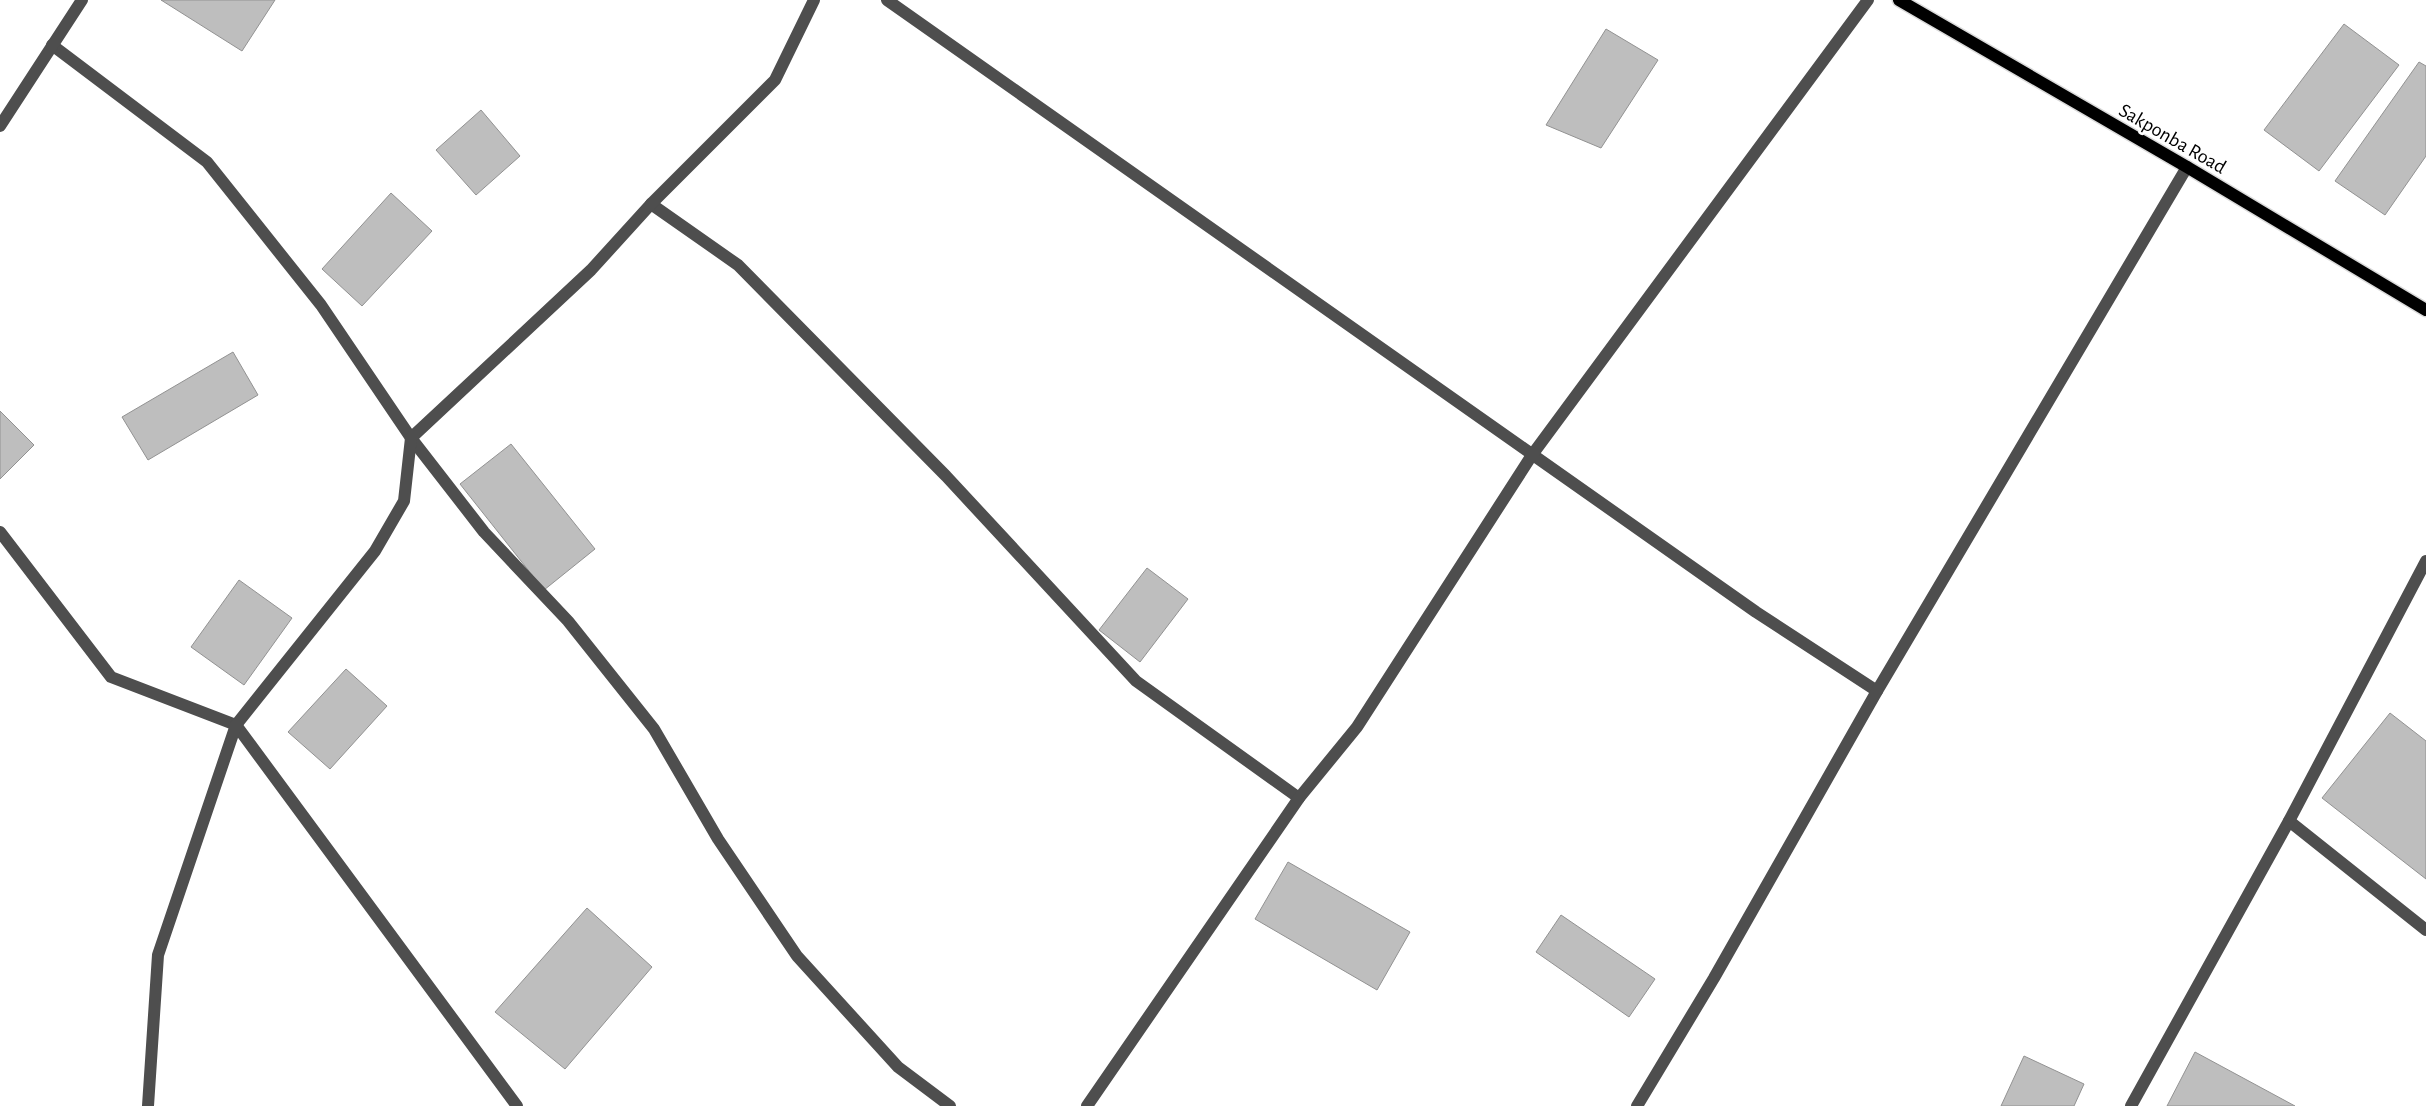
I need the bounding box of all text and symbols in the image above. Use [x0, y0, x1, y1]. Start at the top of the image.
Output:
street label: Sakponba Road [2115, 100, 2230, 178]

